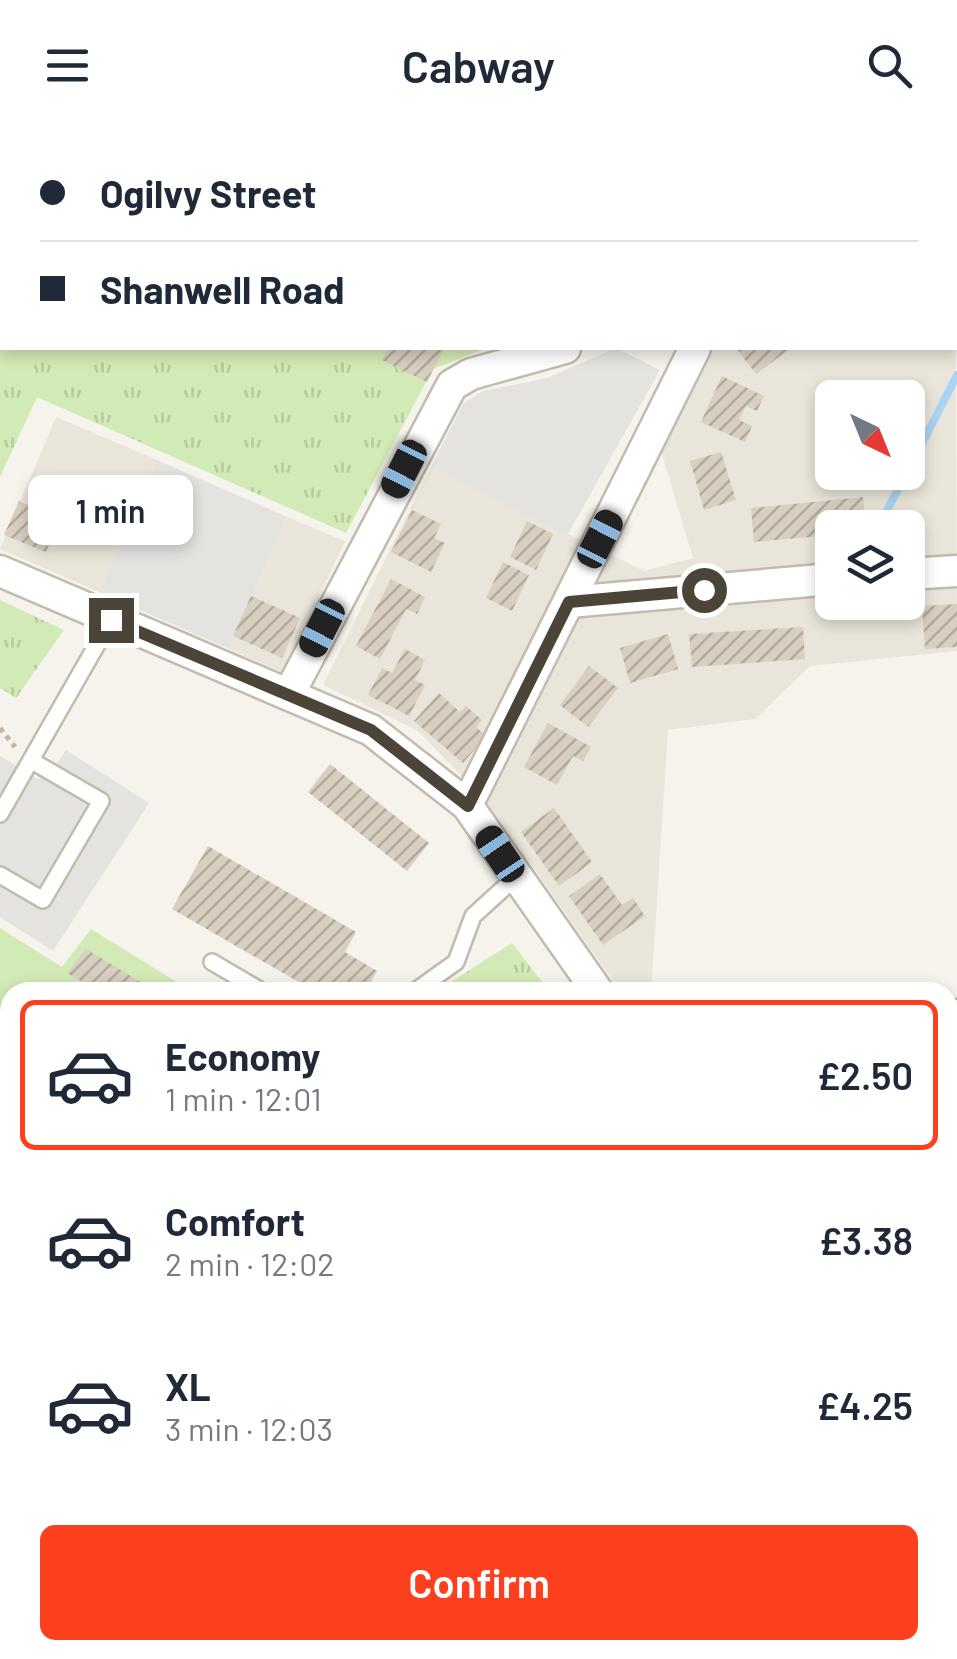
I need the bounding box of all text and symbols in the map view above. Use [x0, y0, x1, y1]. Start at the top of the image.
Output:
icon: menu [40, 38, 95, 93]
text: Cabway [402, 38, 555, 92]
icon: search [862, 38, 917, 93]
text: Ogilvy Street [100, 170, 316, 216]
text: Shanwell Road [100, 266, 345, 312]
north arrow [815, 380, 925, 490]
map controls [815, 380, 925, 620]
car [377, 435, 431, 503]
callout: 1 min [28, 475, 194, 545]
text: 1 min [76, 491, 145, 529]
car [573, 505, 627, 573]
button: layers [815, 510, 925, 620]
route start [682, 568, 727, 613]
car [295, 594, 349, 662]
route end [89, 598, 134, 643]
car [471, 821, 529, 887]
icon: car [45, 1030, 135, 1120]
text: Economy [165, 1033, 320, 1079]
text: £2.50 [817, 1052, 913, 1098]
text: 1 min · 12:01 [165, 1079, 322, 1117]
icon: car [45, 1195, 135, 1285]
text: Comfort [165, 1198, 305, 1244]
text: £3.38 [819, 1217, 913, 1263]
text: 2 min · 12:02 [165, 1244, 334, 1282]
icon: car [45, 1360, 135, 1450]
text: XL [165, 1363, 211, 1409]
text: £4.25 [816, 1382, 913, 1428]
text: 3 min · 12:03 [165, 1409, 333, 1447]
button: Confirm [40, 1525, 918, 1640]

